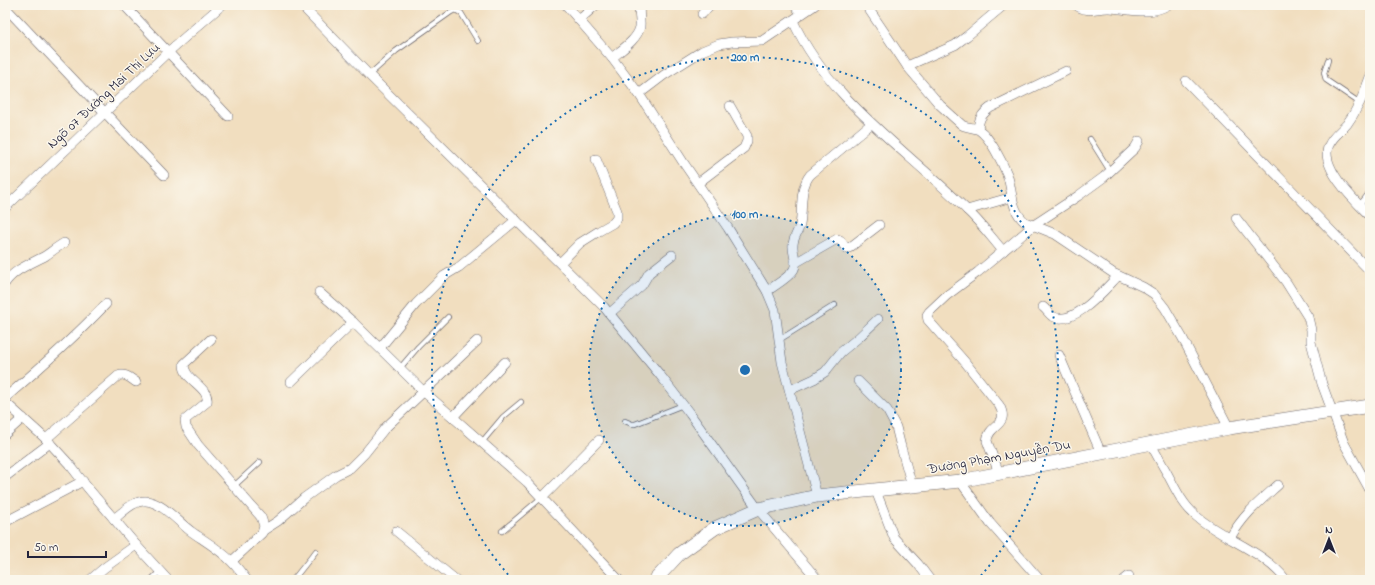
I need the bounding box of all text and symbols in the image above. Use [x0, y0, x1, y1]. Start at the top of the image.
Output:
street label: Ngõ 07 Đường Mai Thị Lựu [43, 38, 166, 155]
text: 200 m [730, 49, 760, 67]
text: 100 m [732, 206, 759, 224]
centre of rings [738, 363, 752, 377]
street label: Đường Phạm Nguyễn Du [925, 435, 1073, 482]
north arrow [1309, 519, 1349, 559]
text: N [1325, 522, 1333, 538]
scale bar [28, 533, 106, 559]
text: 50 m [34, 539, 58, 557]

